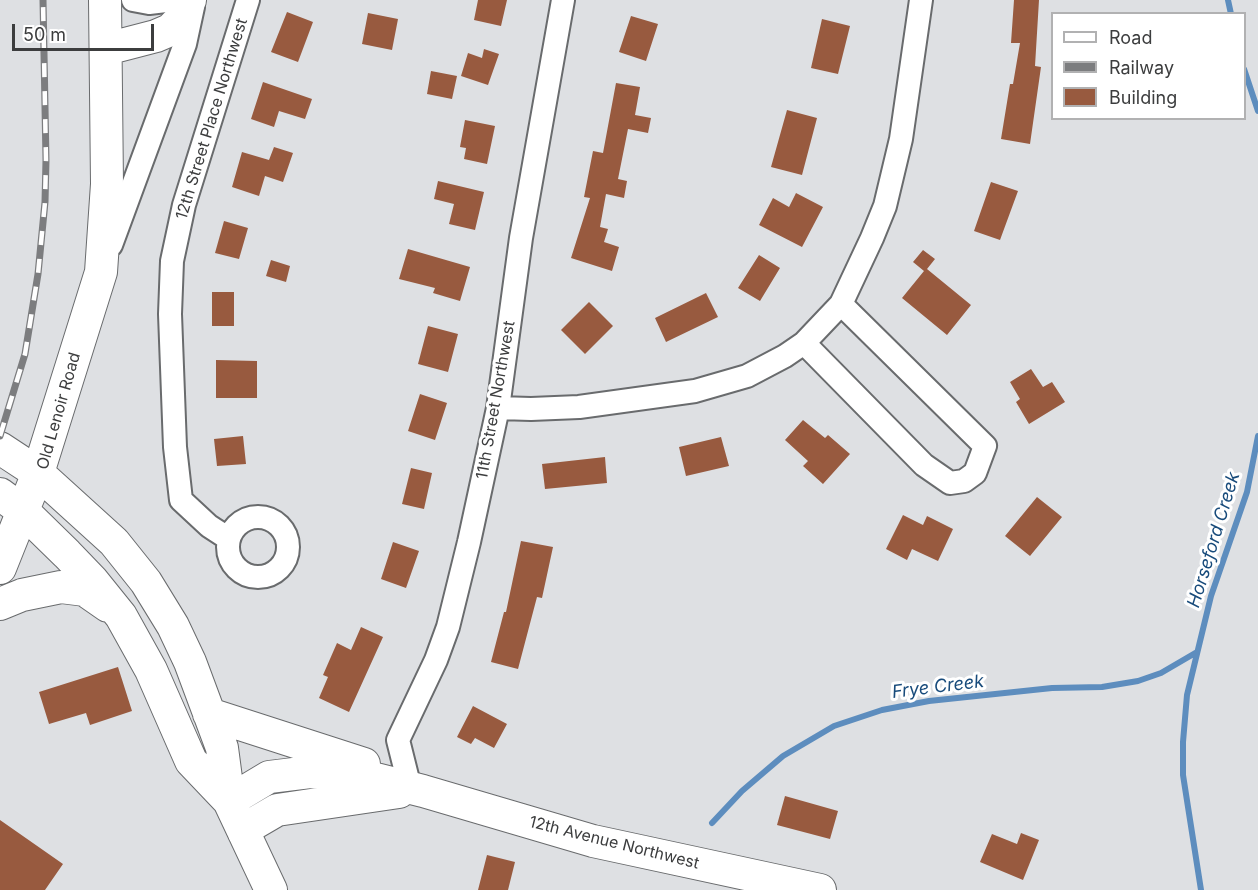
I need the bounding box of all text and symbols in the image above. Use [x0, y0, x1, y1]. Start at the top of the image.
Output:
scale bar [15, 12, 158, 50]
legend [1051, 12, 1246, 120]
street label: 12th Street Place Northwest [172, 16, 252, 222]
text: 50 m [23, 24, 66, 45]
text: Road [1109, 27, 1152, 48]
text: Railway [1109, 57, 1174, 78]
text: Building [1109, 87, 1177, 108]
street label: 11th Street Northwest [473, 319, 519, 481]
street label: Old Lenoir Road [33, 350, 85, 472]
water label: Horseford Creek [1183, 470, 1245, 610]
water label: Frye Creek [891, 671, 985, 703]
street label: 12th Avenue Northwest [527, 813, 701, 873]

